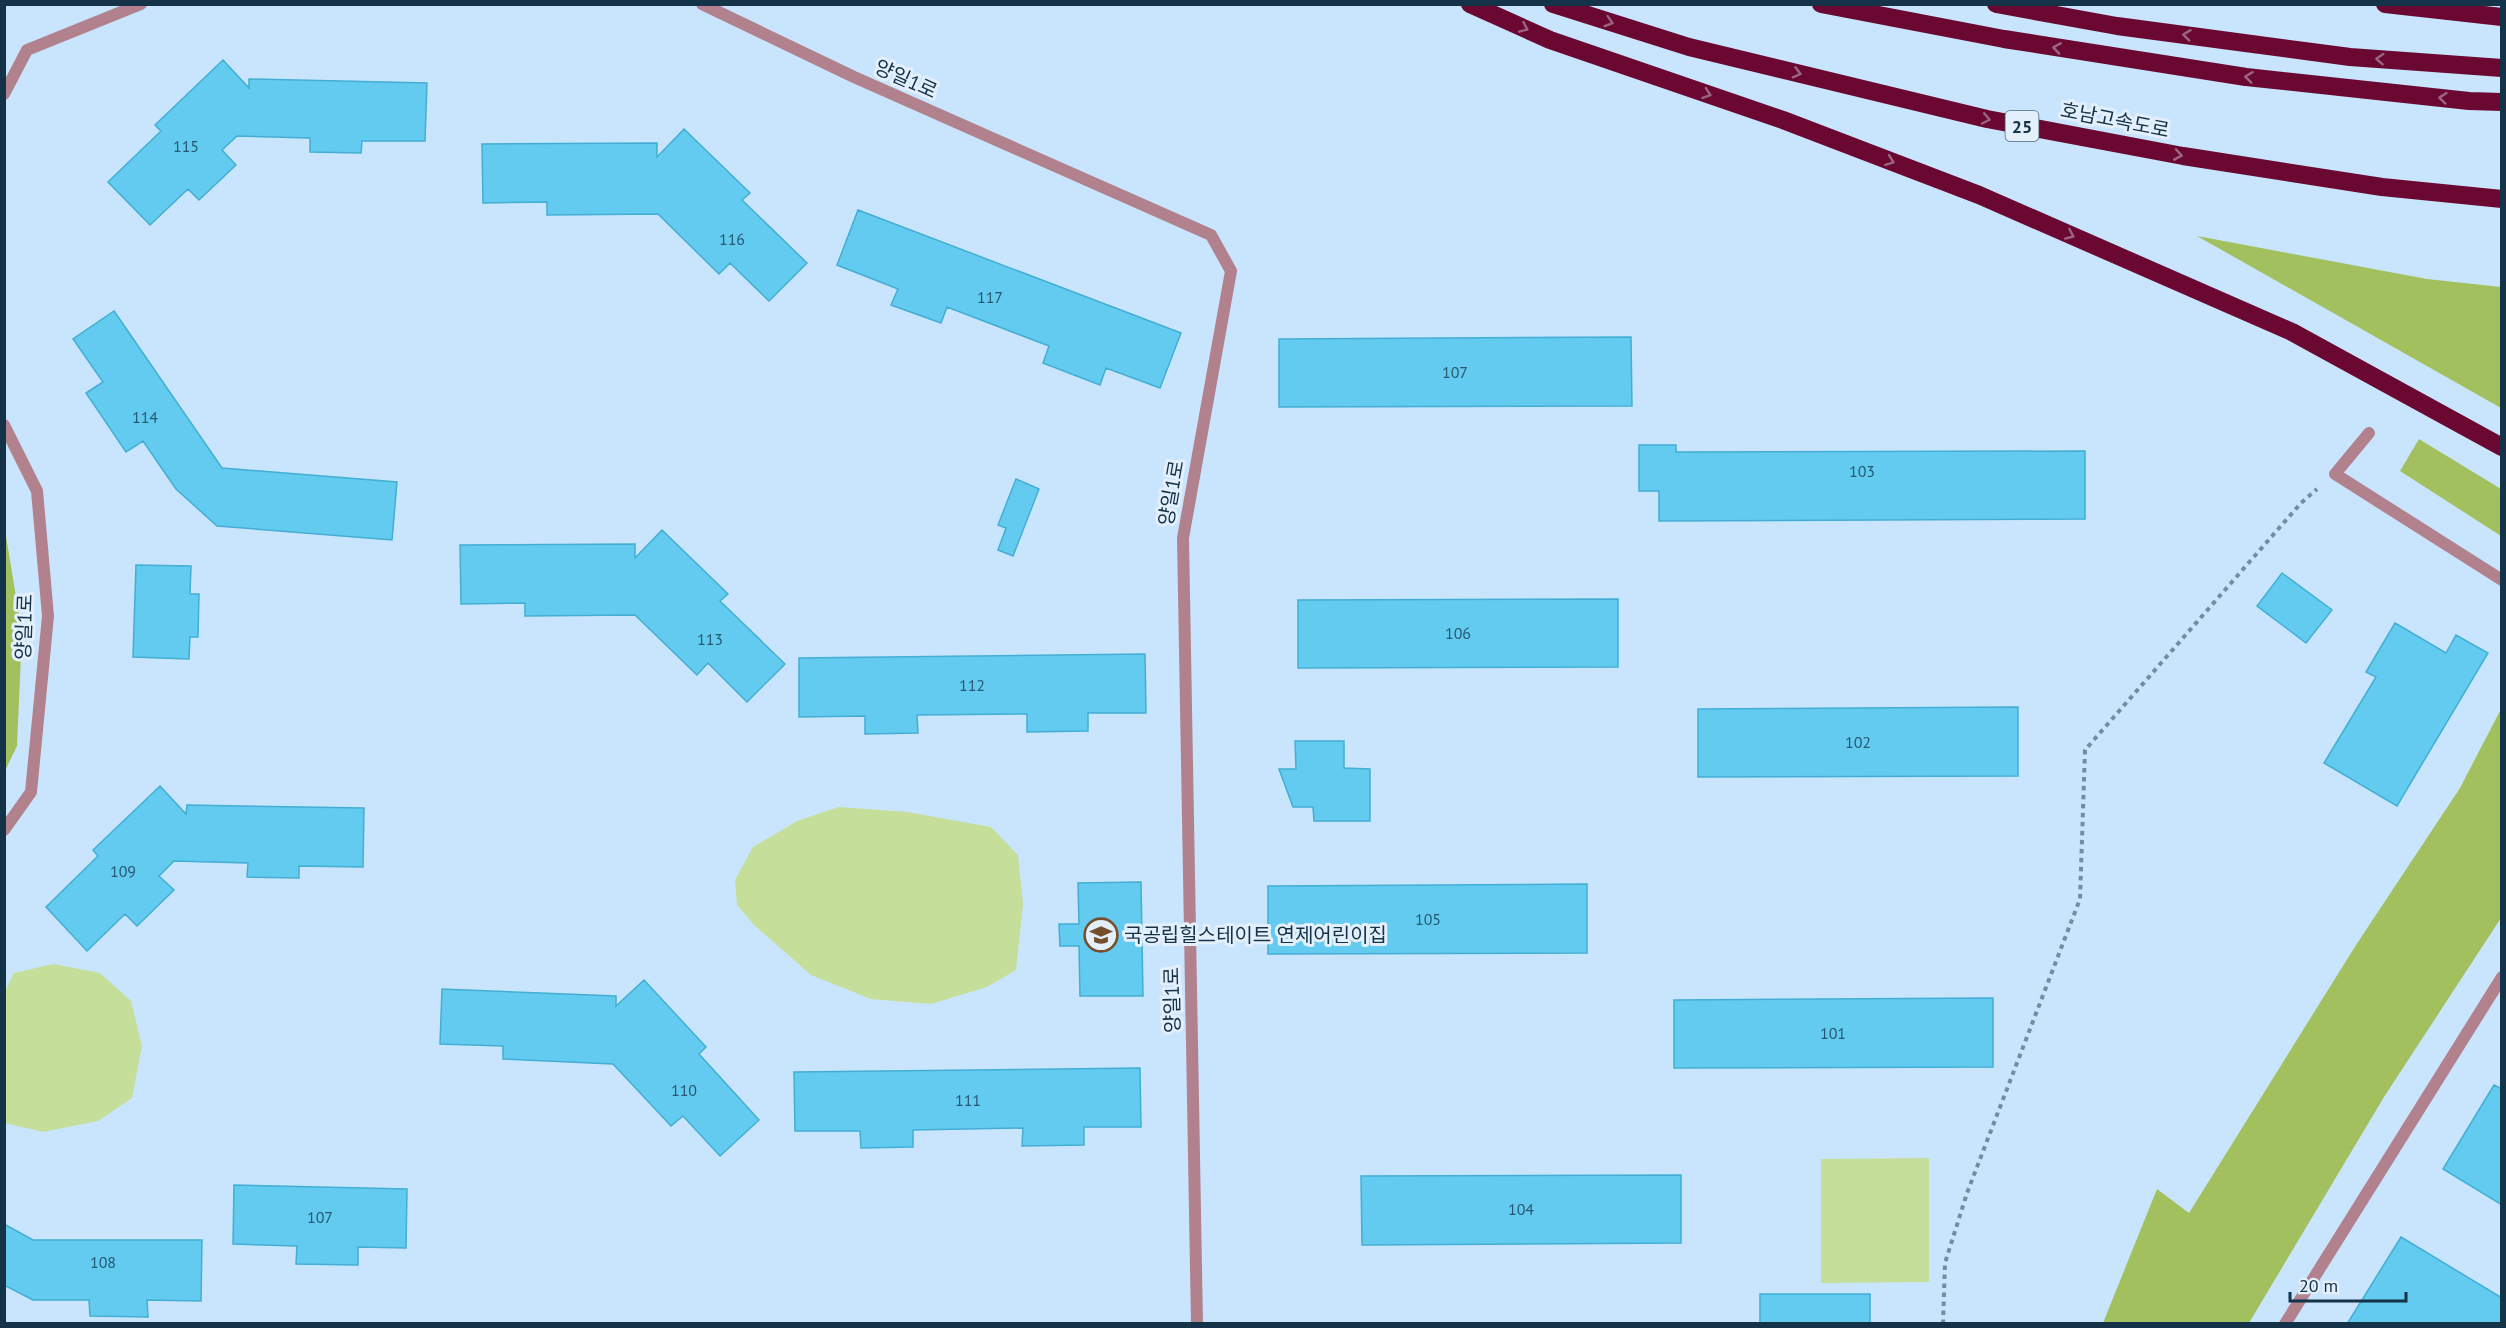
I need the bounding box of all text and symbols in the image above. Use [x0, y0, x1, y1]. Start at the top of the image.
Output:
one-way arrow [1603, 15, 1614, 27]
one-way arrow [1517, 21, 1528, 33]
one-way arrow [2182, 29, 2191, 42]
one-way arrow [2052, 42, 2061, 54]
one-way arrow [2376, 53, 2385, 66]
street label: 양일1로 [871, 54, 941, 104]
one-way arrow [1791, 66, 1801, 79]
one-way arrow [2245, 71, 2254, 84]
one-way arrow [1701, 87, 1712, 100]
one-way arrow [2439, 92, 2448, 105]
street label: 호남고속도로 [2058, 97, 2172, 143]
road number: 25 [2006, 111, 2038, 141]
one-way arrow [1981, 112, 1991, 125]
house number: 115 [173, 136, 199, 156]
one-way arrow [2172, 148, 2182, 161]
one-way arrow [1884, 154, 1895, 167]
one-way arrow [2064, 228, 2075, 240]
house number: 116 [719, 229, 745, 249]
house number: 117 [977, 287, 1003, 307]
house number: 107 [1442, 362, 1468, 382]
house number: 114 [132, 407, 158, 427]
street label: 양일1로 [1152, 458, 1190, 528]
house number: 103 [1849, 461, 1875, 481]
street label: 양일1로 [10, 594, 38, 660]
house number: 106 [1445, 623, 1471, 643]
house number: 113 [697, 629, 723, 649]
house number: 112 [959, 675, 985, 695]
house number: 102 [1845, 732, 1871, 752]
house number: 109 [110, 861, 136, 881]
house number: 105 [1415, 909, 1441, 929]
school or university icon: 국공립힐스테이트 연제어린이집 [1083, 917, 1119, 953]
place label: 국공립힐스테이트 연제어린이집 [1124, 922, 1387, 948]
street label: 양일1로 [1158, 967, 1186, 1033]
house number: 101 [1820, 1023, 1846, 1043]
house number: 110 [671, 1080, 697, 1100]
house number: 111 [955, 1090, 981, 1110]
house number: 104 [1508, 1199, 1534, 1219]
house number: 107 [307, 1207, 333, 1227]
house number: 108 [90, 1252, 116, 1272]
scale bar [2290, 1265, 2406, 1303]
text: 20 m [2299, 1274, 2338, 1297]

